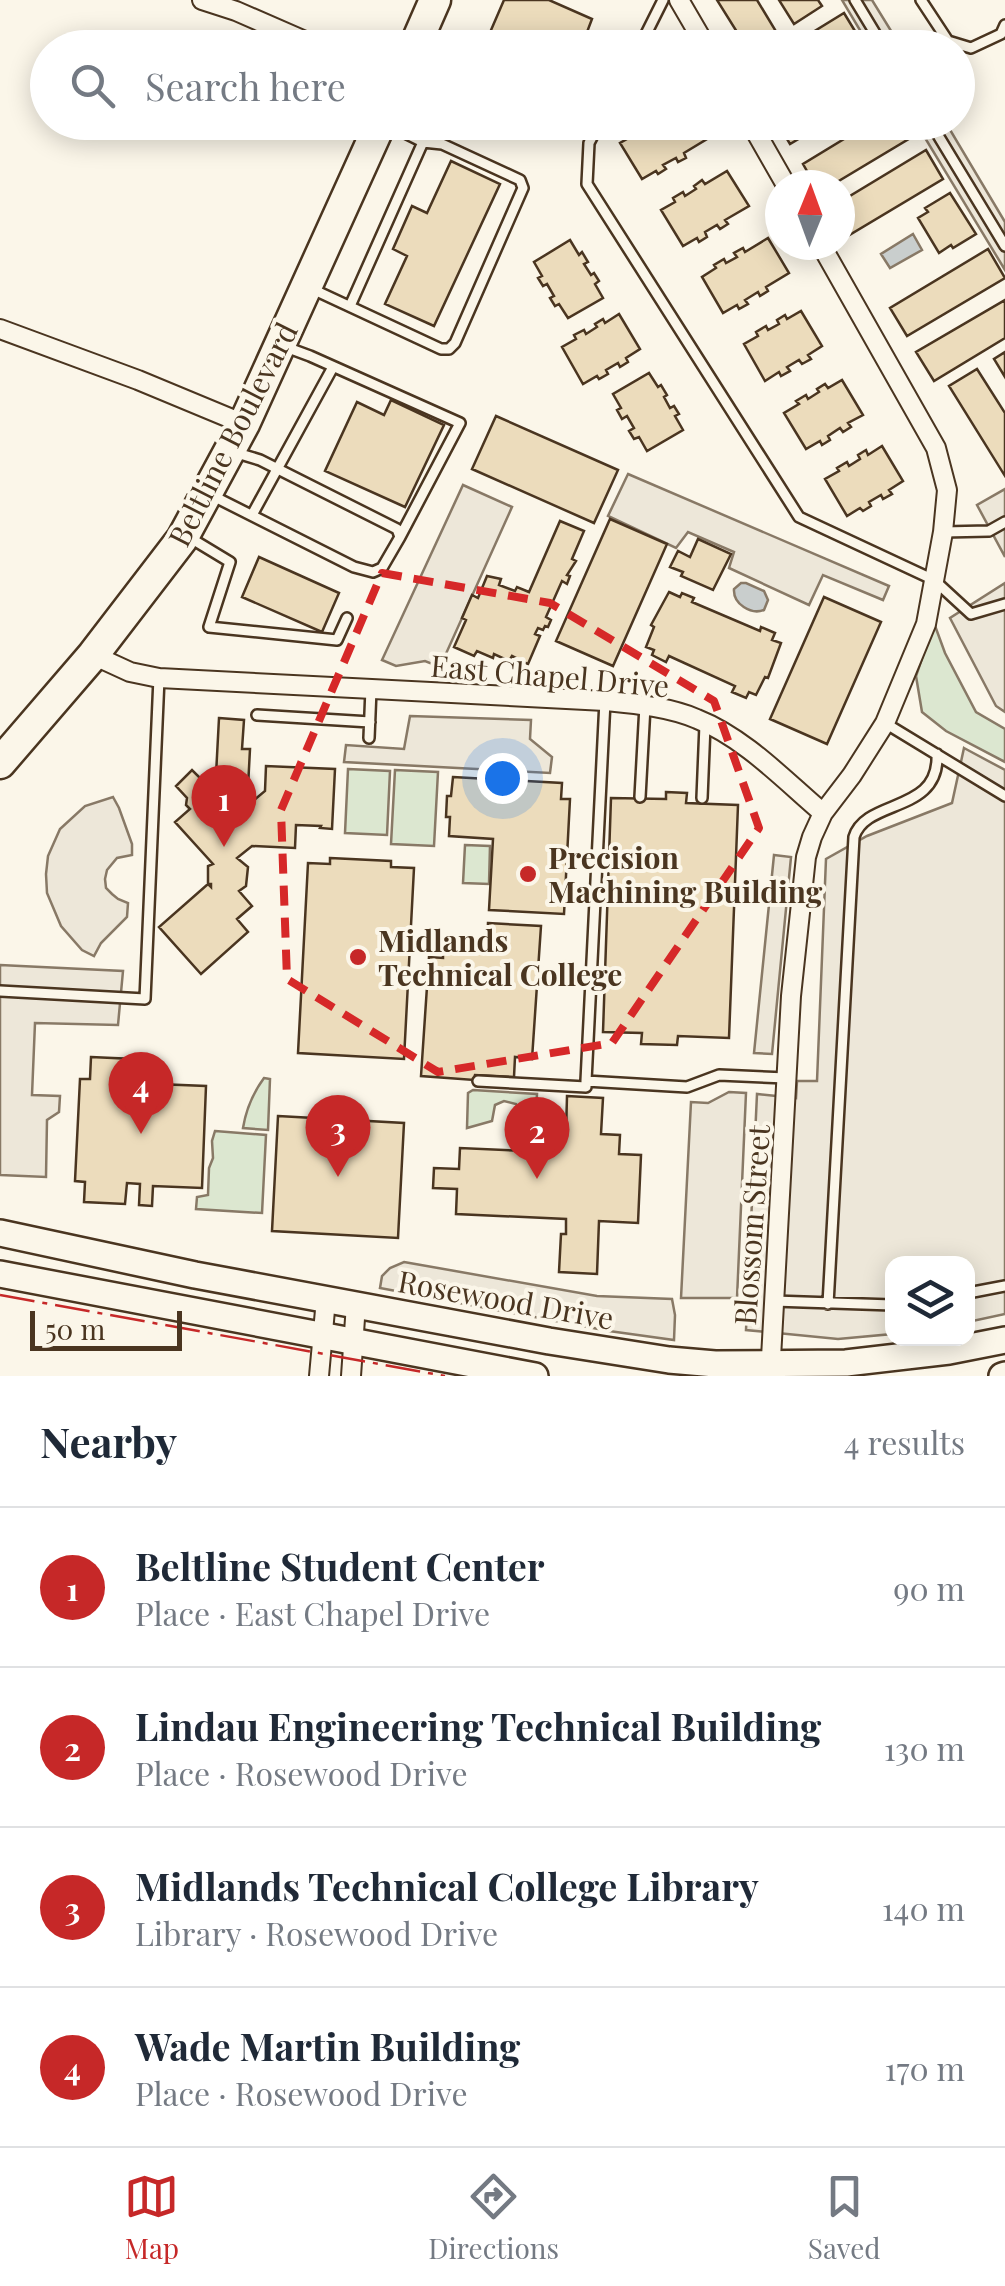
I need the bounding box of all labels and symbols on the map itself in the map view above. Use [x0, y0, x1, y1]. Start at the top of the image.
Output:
north arrow [765, 170, 855, 260]
street label: Beltline Boulevard [158, 315, 306, 553]
street label: East Chapel Drive [429, 645, 671, 705]
your location [477, 753, 528, 804]
pin: 1 [192, 764, 256, 847]
place label: Precision Machining Building [548, 837, 823, 911]
marker: Precision Machining Building [517, 863, 539, 885]
place label: Midlands Technical College [378, 920, 622, 994]
marker: Midlands Technical College [347, 946, 369, 968]
pin: 4 [108, 1052, 174, 1134]
pin: 3 [306, 1094, 370, 1177]
pin: 2 [504, 1096, 570, 1179]
street label: Blossom Street [724, 1123, 778, 1327]
street label: Rosewood Drive [395, 1260, 617, 1338]
scale bar [30, 1306, 182, 1350]

